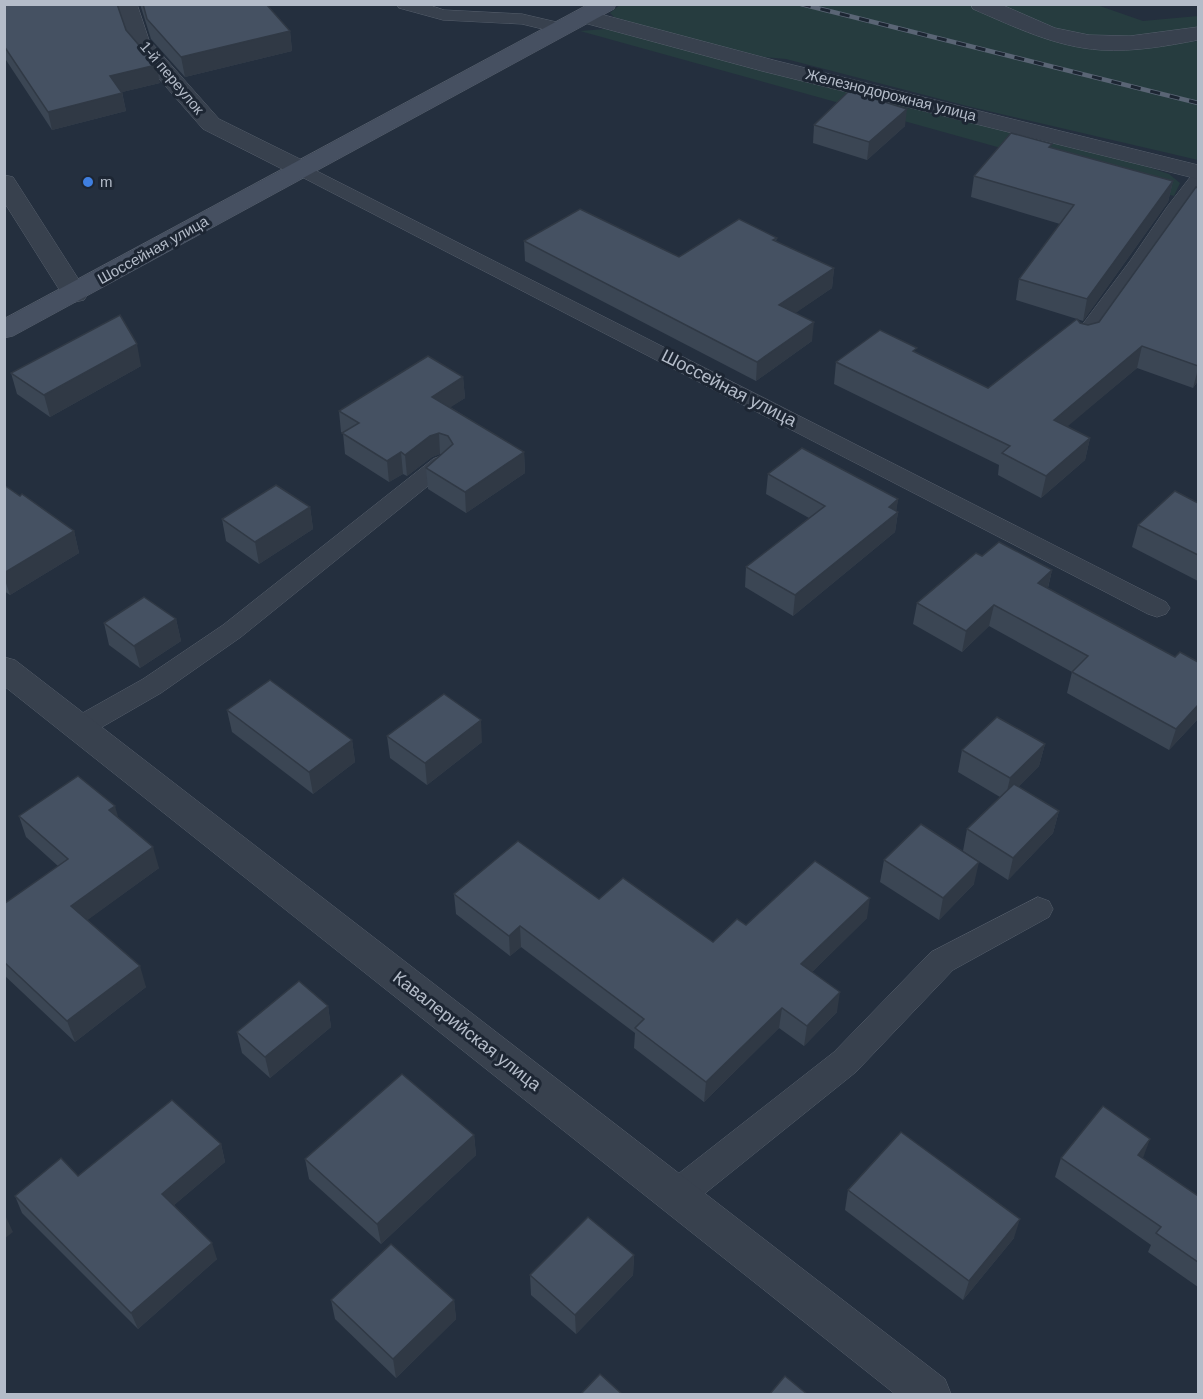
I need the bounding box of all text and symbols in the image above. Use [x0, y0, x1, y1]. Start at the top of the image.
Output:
street label: 1-й переулок [137, 38, 208, 118]
street label: Железнодорожная улица [804, 65, 979, 124]
place label: m [100, 173, 113, 190]
marker: m [81, 175, 95, 189]
street label: Шоссейная улица [94, 212, 212, 287]
street label: Шоссейная улица [658, 345, 801, 431]
street label: Кавалерийская улица [389, 967, 546, 1096]

